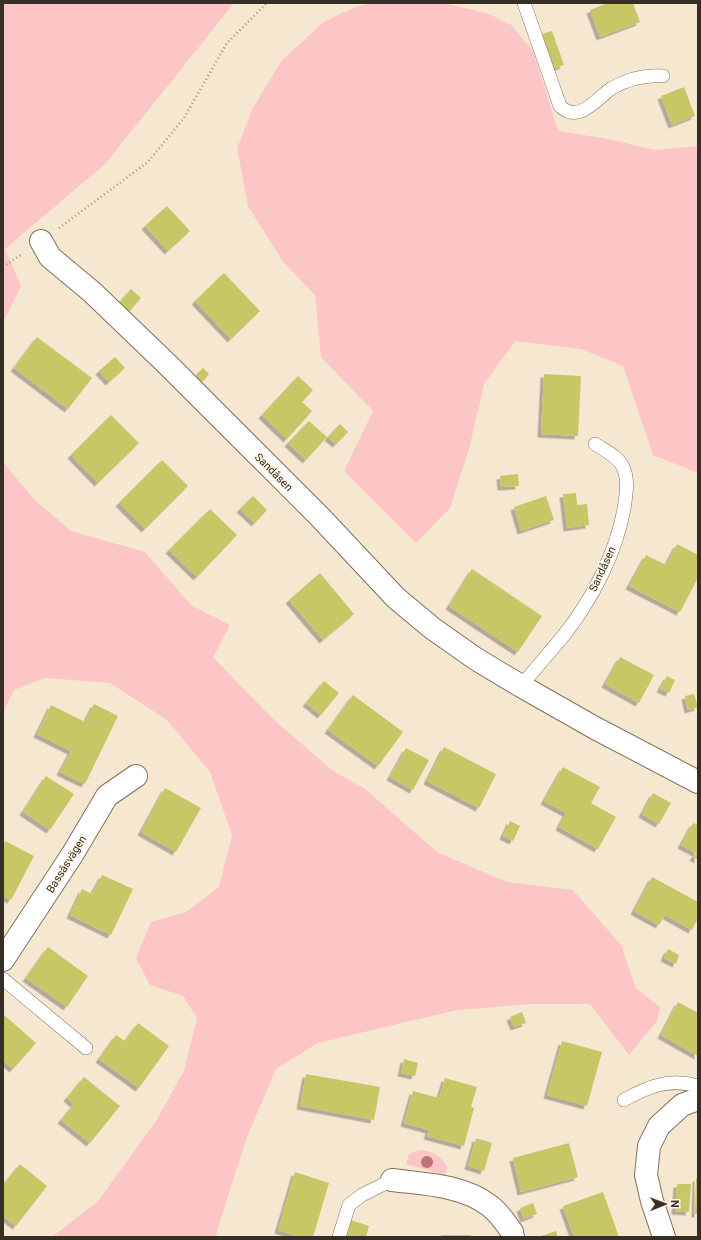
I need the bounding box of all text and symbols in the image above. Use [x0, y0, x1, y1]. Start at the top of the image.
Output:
street label: Sandåsen [252, 451, 295, 494]
street label: Sandåsen [586, 545, 619, 594]
street label: Bassåsvägen [44, 833, 89, 895]
north arrow [645, 1184, 685, 1224]
text: N [668, 1200, 681, 1208]

